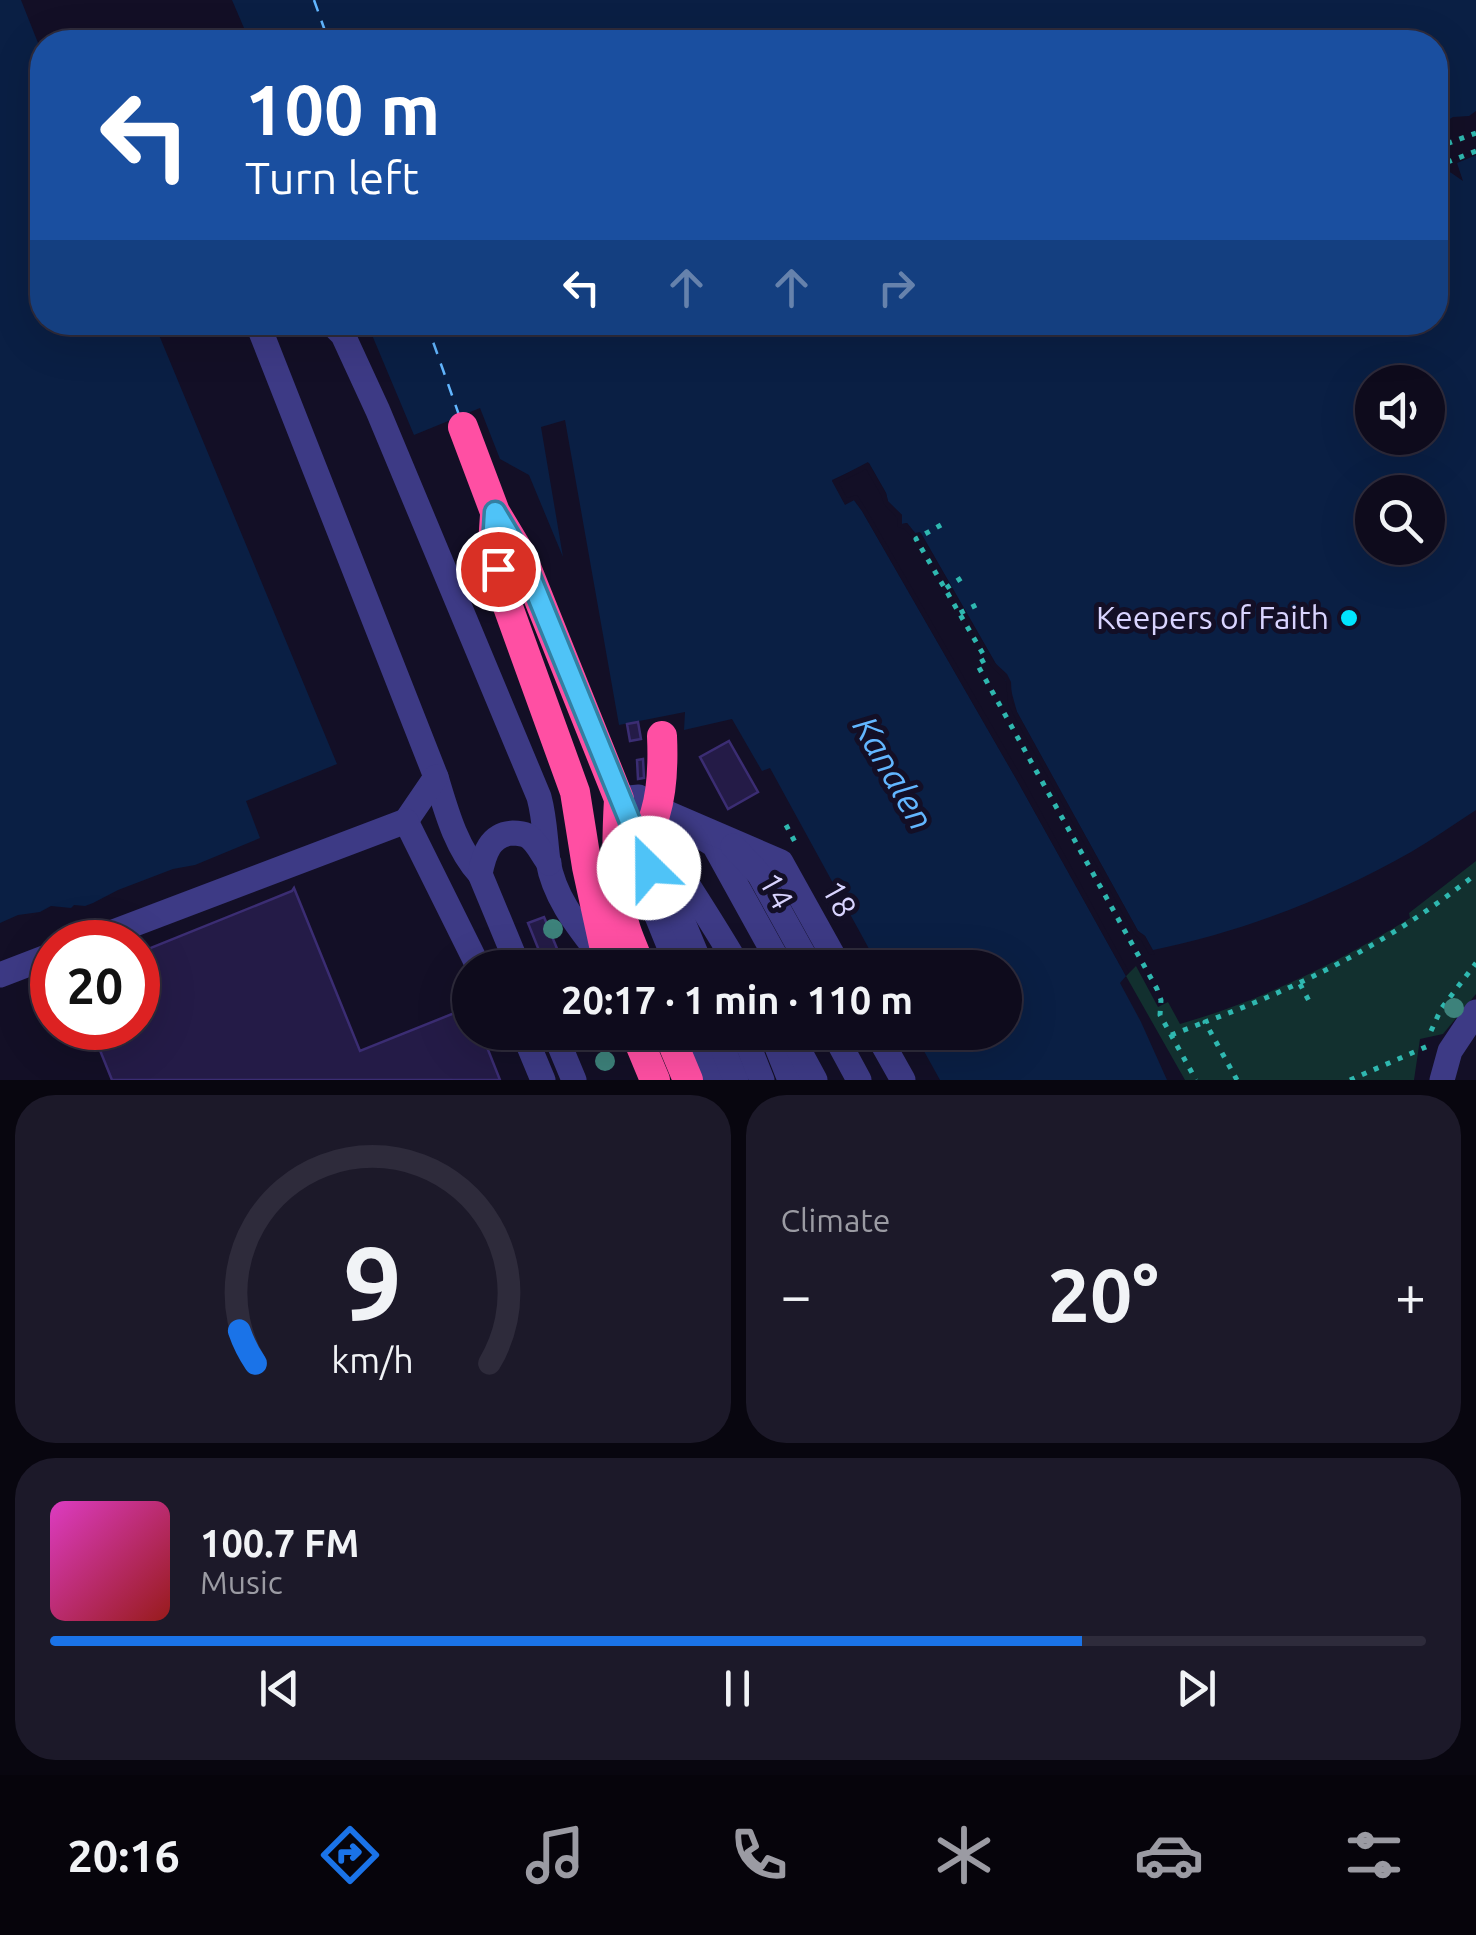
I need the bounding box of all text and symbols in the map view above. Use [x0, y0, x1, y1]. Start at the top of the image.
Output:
icon: left [80, 70, 210, 200]
text: 100 m [245, 70, 440, 148]
text: Turn left [245, 152, 419, 203]
icon: left [554, 260, 609, 315]
icon: ahead [659, 260, 714, 315]
icon: ahead [764, 260, 819, 315]
icon: right [869, 260, 924, 315]
map controls [1355, 365, 1445, 565]
button: sound [1355, 365, 1445, 455]
button: search [1355, 475, 1445, 565]
pin [456, 527, 541, 612]
icon: arrive [471, 542, 526, 597]
place label: Keepers of Faith [1096, 599, 1329, 635]
marker: Keepers of Faith [1338, 607, 1360, 629]
water label: Kanalen [845, 709, 942, 836]
position arrow [597, 816, 701, 920]
street label: 14 [752, 866, 801, 915]
street label: 18 [815, 874, 864, 923]
speed limit sign: 20 [30, 920, 160, 1050]
text: 20:17 · 1 min · 110 m [561, 979, 913, 1021]
text: Climate [781, 1202, 891, 1238]
text: 9 [343, 1224, 402, 1341]
text: 20° [1048, 1252, 1159, 1336]
text: − [781, 1264, 812, 1325]
text: + [1395, 1264, 1426, 1325]
text: km/h [331, 1340, 414, 1380]
text: 100.7 FM [200, 1522, 359, 1564]
text: Music [200, 1564, 283, 1600]
icon: previous [252, 1661, 307, 1716]
icon: pause [710, 1661, 765, 1716]
icon: next [1169, 1661, 1224, 1716]
icon: directions [315, 1820, 385, 1890]
icon: music [520, 1820, 590, 1890]
icon: phone [724, 1820, 794, 1890]
icon: climate [929, 1820, 999, 1890]
icon: car [1134, 1820, 1204, 1890]
icon: filters [1339, 1820, 1409, 1890]
text: 20:16 [67, 1830, 180, 1881]

